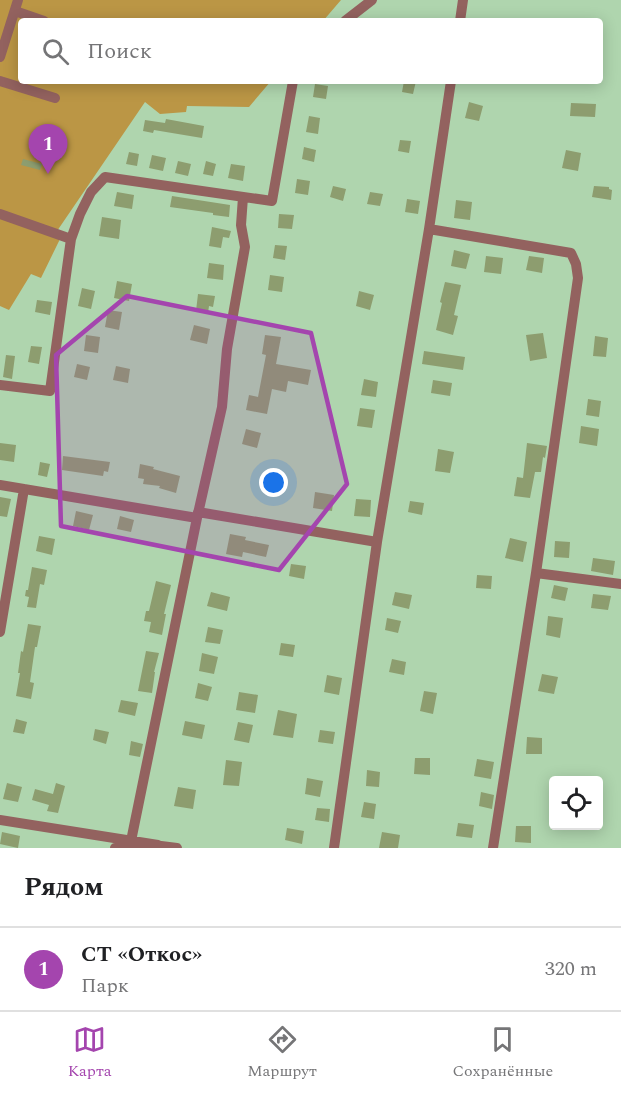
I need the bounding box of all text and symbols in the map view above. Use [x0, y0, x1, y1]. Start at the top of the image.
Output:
search box [18, 18, 603, 84]
icon: search [39, 35, 72, 68]
text: Поиск [87, 35, 152, 68]
pin: 1 [28, 124, 68, 174]
your location [259, 468, 288, 497]
map controls [549, 776, 603, 830]
button: locate [549, 776, 603, 830]
text: Рядом [24, 867, 104, 907]
text: СТ «Откос» [81, 938, 202, 971]
text: 1 [38, 954, 49, 984]
text: 320 m [545, 954, 597, 984]
text: Парк [81, 971, 129, 1001]
tab: Карта [68, 1023, 112, 1083]
tab: Маршрут [247, 1023, 317, 1083]
tab: Сохранённые [452, 1023, 553, 1083]

